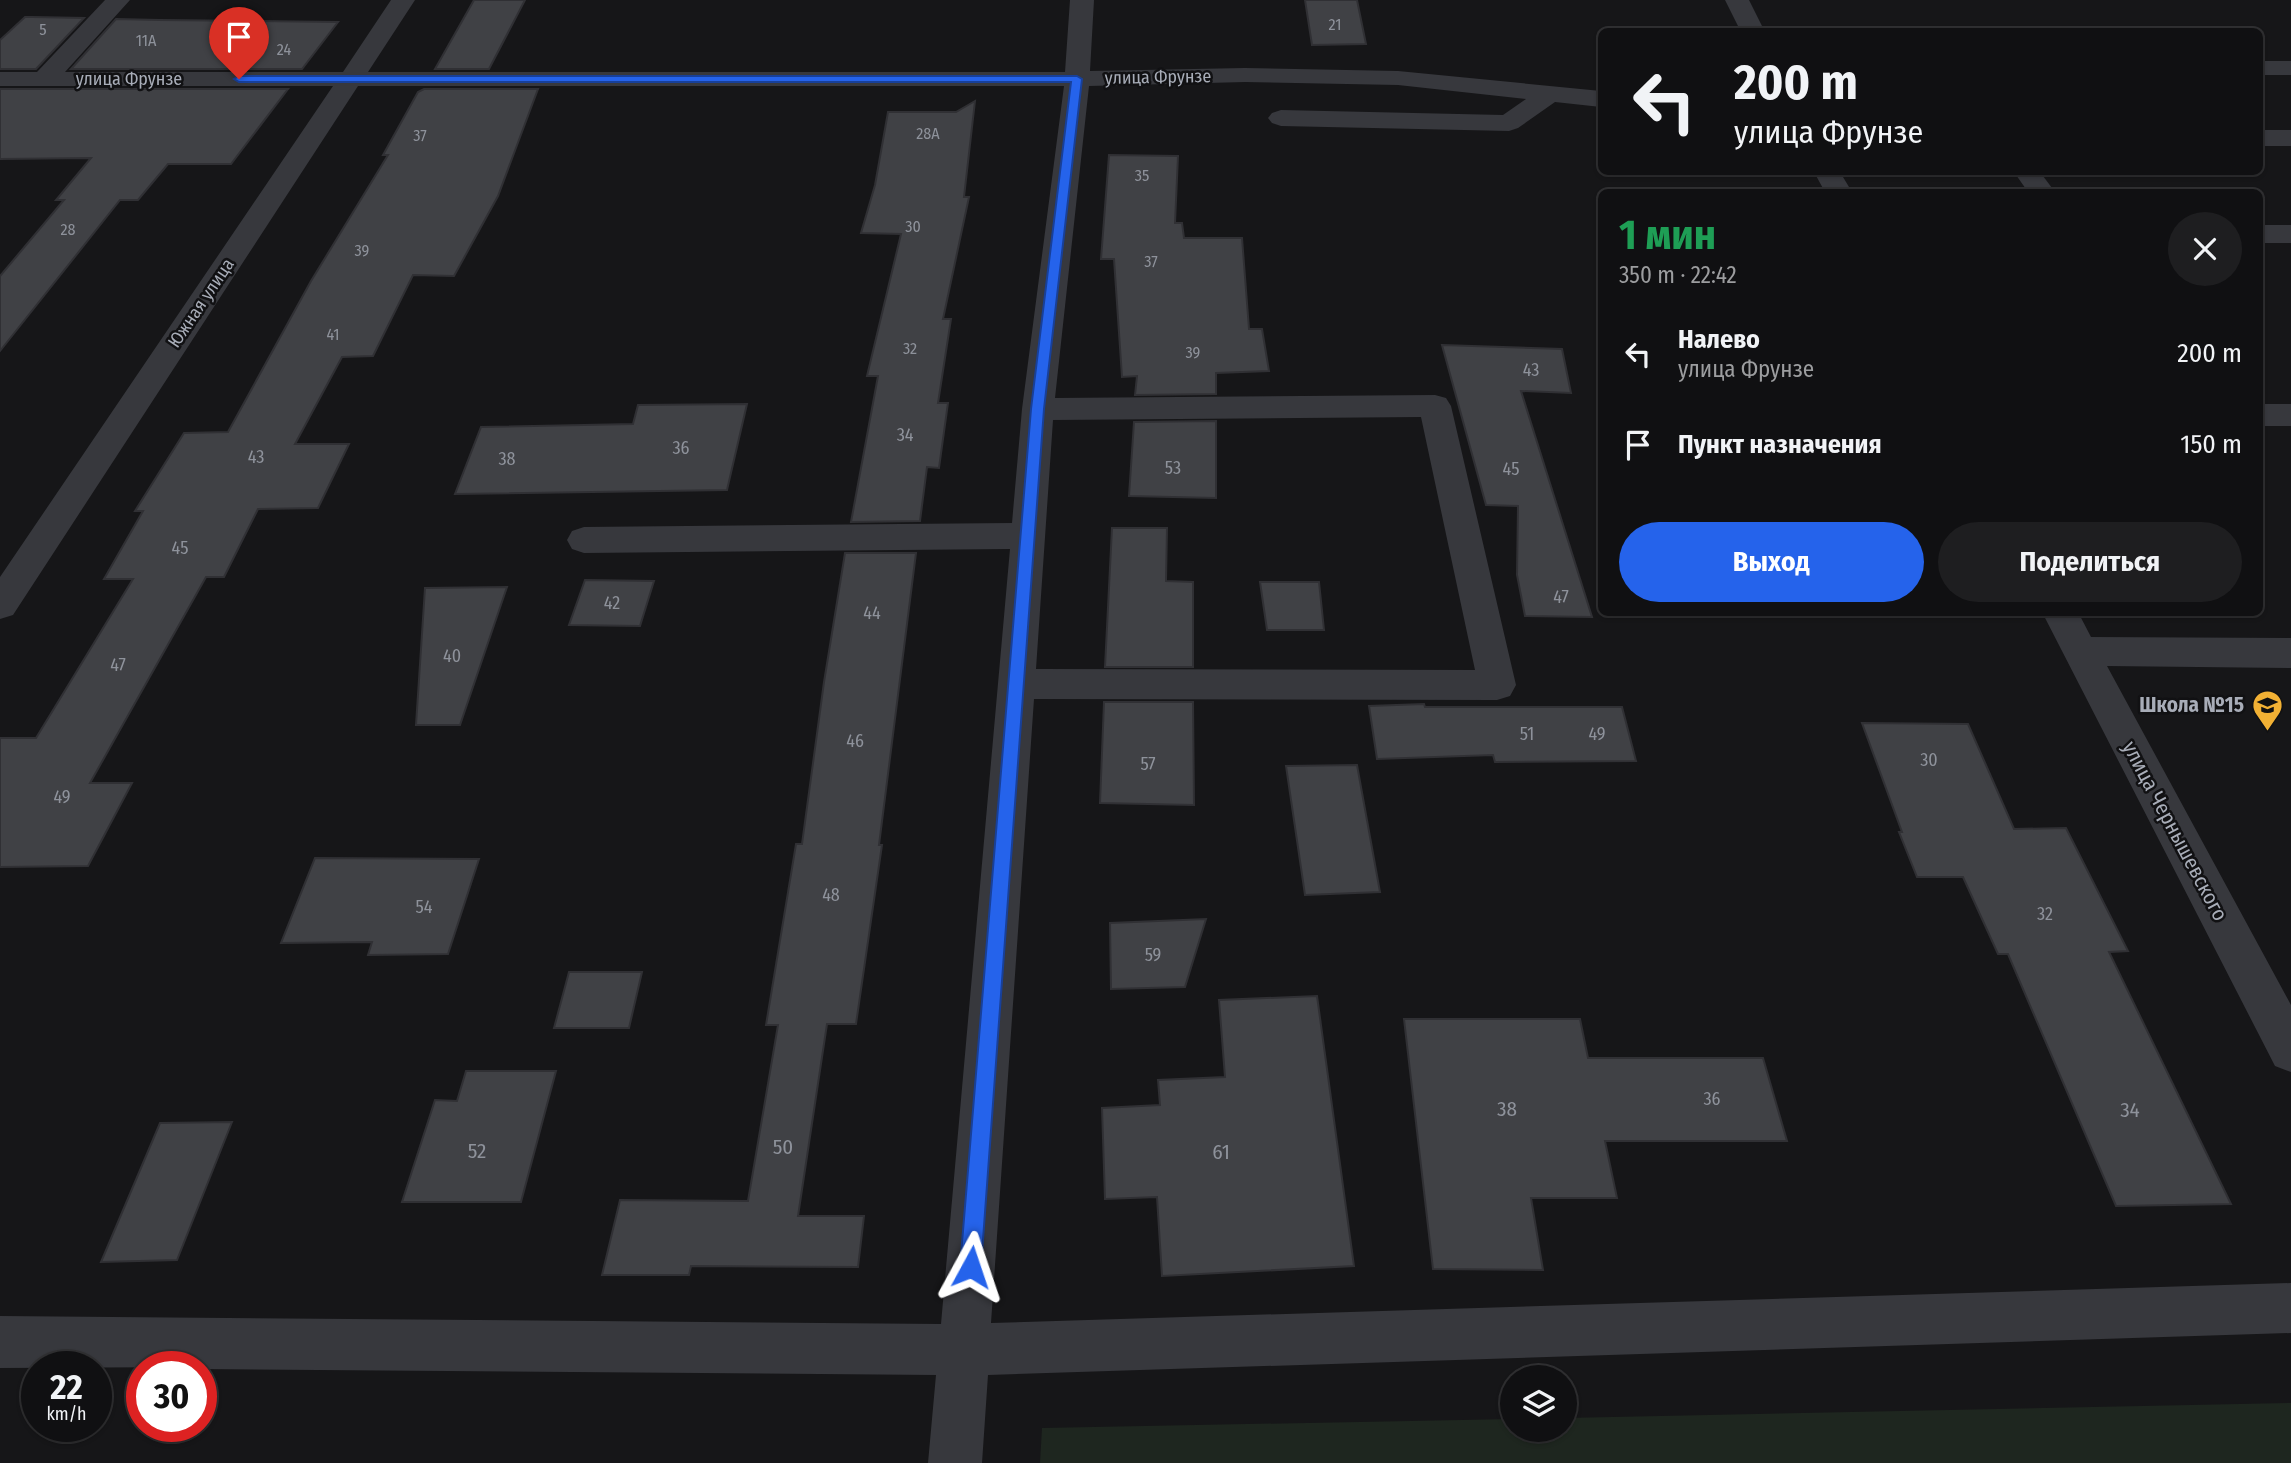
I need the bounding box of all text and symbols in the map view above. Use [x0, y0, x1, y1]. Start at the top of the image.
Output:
pin [209, 7, 269, 79]
house number: 21 [1329, 15, 1341, 34]
icon: arrive [220, 18, 258, 56]
house number: 5 [39, 20, 47, 39]
house number: 11А [136, 31, 157, 50]
house number: 24 [277, 40, 291, 59]
text: 200 m [1734, 53, 1858, 112]
icon: left [1619, 56, 1710, 147]
street label: улица Фрунзе [1105, 65, 1212, 89]
street label: улица Фрунзе [76, 68, 182, 90]
text: улица Фрунзе [1734, 113, 1923, 151]
house number: 28А [916, 124, 940, 143]
house number: 37 [413, 126, 427, 145]
house number: 35 [1135, 166, 1149, 185]
text: 1 мин [1619, 210, 1716, 260]
button: close [2168, 212, 2242, 286]
house number: 30 [905, 217, 921, 236]
house number: 28 [60, 220, 76, 239]
house number: 39 [355, 241, 370, 260]
house number: 37 [1144, 252, 1158, 271]
street label: Южная улица [163, 254, 239, 352]
text: 350 m · 22:42 [1619, 261, 1737, 289]
text: Налево [1678, 324, 1760, 355]
house number: 41 [326, 325, 340, 344]
icon: left [1619, 335, 1657, 373]
text: 200 m [2177, 338, 2242, 369]
house number: 32 [903, 339, 917, 358]
house number: 39 [1186, 343, 1201, 362]
text: улица Фрунзе [1678, 355, 1814, 383]
house number: 43 [1523, 359, 1539, 381]
house number: 34 [897, 424, 914, 446]
icon: arrive [1619, 426, 1657, 464]
text: Пункт назначения [1678, 429, 1882, 460]
text: 150 m [2180, 429, 2242, 460]
house number: 36 [672, 437, 690, 459]
house number: 43 [248, 446, 264, 468]
house number: 38 [498, 448, 516, 470]
house number: 53 [1165, 457, 1181, 479]
house number: 45 [1503, 458, 1519, 480]
button: Выход [1619, 522, 1924, 602]
button: Поделиться [1938, 522, 2242, 602]
house number: 45 [172, 537, 188, 559]
house number: 47 [1553, 586, 1569, 608]
house number: 42 [604, 592, 620, 614]
house number: 44 [863, 602, 881, 624]
house number: 40 [443, 645, 461, 667]
house number: 47 [110, 654, 126, 676]
school or university icon: Школа №15 [2250, 688, 2284, 732]
place label: Школа №15 [2139, 692, 2244, 718]
house number: 51 [1520, 723, 1534, 745]
house number: 49 [1588, 723, 1606, 745]
house number: 46 [846, 730, 864, 752]
street label: улица Чернышевского [2117, 737, 2233, 925]
house number: 30 [1920, 749, 1938, 771]
house number: 57 [1140, 753, 1156, 775]
house number: 49 [53, 786, 71, 808]
house number: 48 [822, 884, 840, 906]
house number: 54 [416, 896, 433, 918]
house number: 32 [2037, 903, 2053, 925]
house number: 59 [1145, 944, 1161, 966]
house number: 36 [1703, 1088, 1721, 1110]
house number: 38 [1497, 1096, 1517, 1122]
house number: 34 [2120, 1097, 2140, 1123]
house number: 50 [773, 1134, 793, 1160]
house number: 52 [468, 1138, 486, 1164]
house number: 61 [1212, 1139, 1230, 1165]
position arrow [934, 1230, 1008, 1304]
speed limit sign: 30 [126, 1351, 217, 1442]
map controls [1500, 1365, 1577, 1442]
button: layers [1500, 1365, 1577, 1442]
text: 22 [50, 1366, 83, 1408]
text: km/h [46, 1403, 87, 1425]

